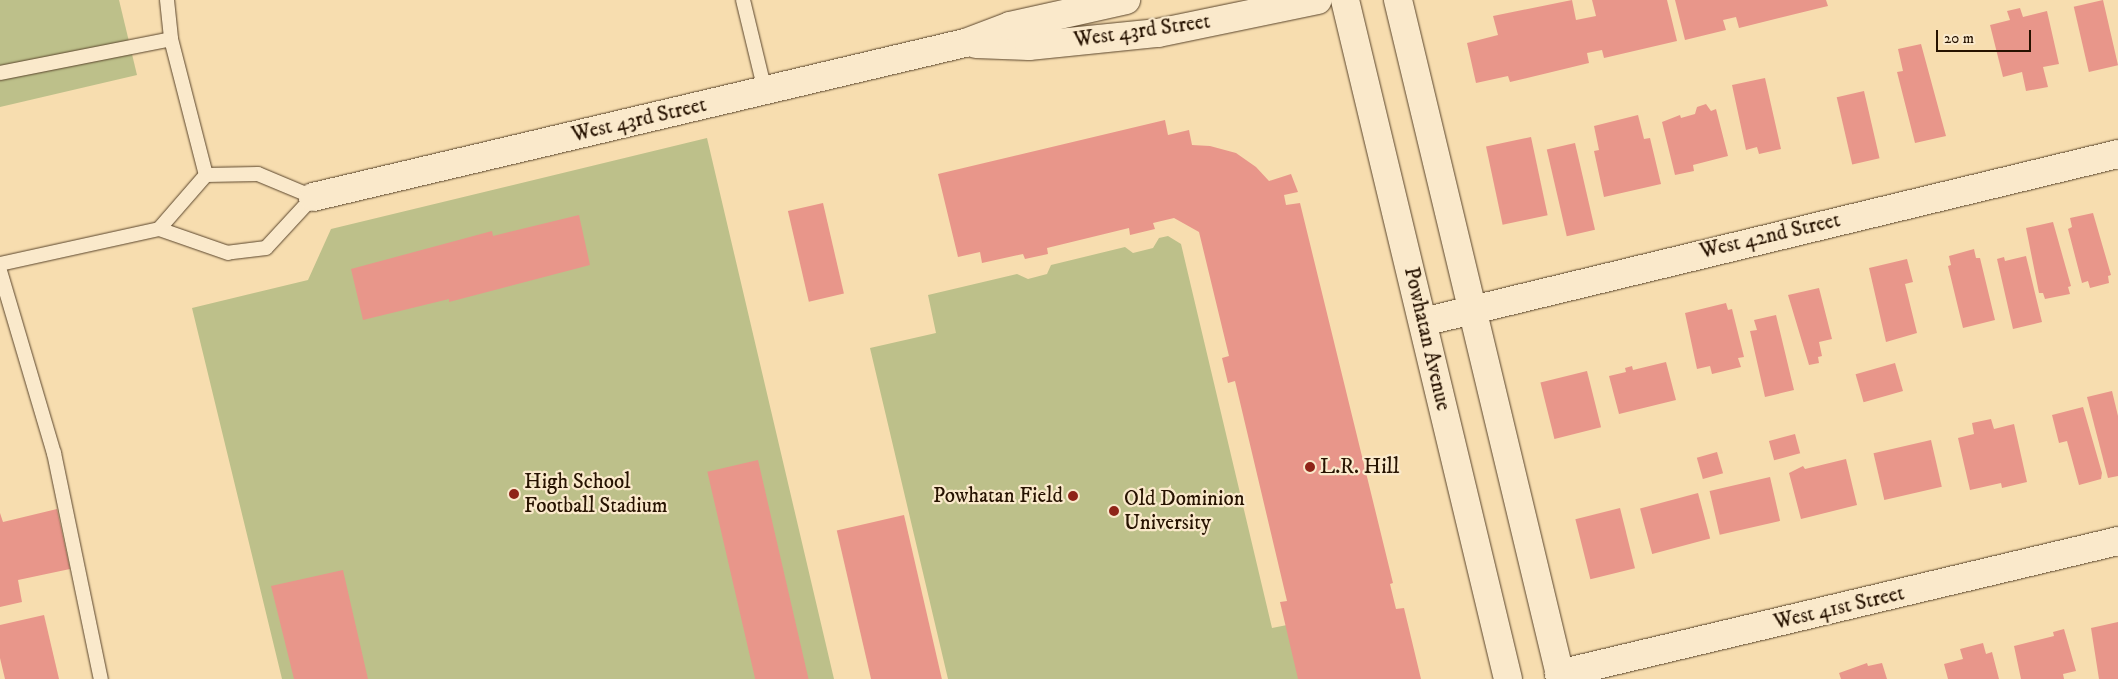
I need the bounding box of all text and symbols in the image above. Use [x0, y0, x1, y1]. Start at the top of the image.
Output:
street label: West 43rd Street [1072, 9, 1212, 53]
scale bar [1938, 20, 2033, 52]
text: 20 m [1944, 29, 1974, 48]
street label: West 43rd Street [569, 92, 709, 148]
street label: West 42nd Street [1697, 208, 1843, 264]
street label: Powhatan Avenue [1398, 265, 1456, 413]
place label: L.R. Hill [1320, 454, 1399, 480]
marker: L.R. Hill [1304, 461, 1316, 473]
place label: High School Football Stadium [524, 469, 668, 519]
place label: Powhatan Field [933, 483, 1063, 509]
place label: Old Dominion University [1124, 486, 1245, 536]
marker: High School Football Stadium [508, 488, 520, 500]
marker: Powhatan Field [1067, 490, 1079, 502]
marker: Old Dominion University [1108, 505, 1120, 517]
street label: West 41st Street [1771, 581, 1907, 635]

